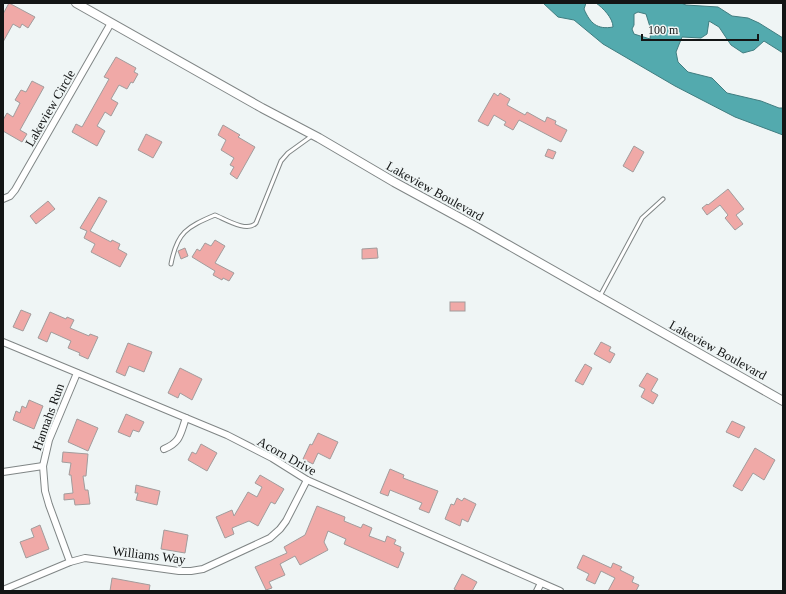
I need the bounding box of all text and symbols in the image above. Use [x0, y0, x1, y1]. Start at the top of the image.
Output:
scale bar [642, 16, 758, 42]
text: 100 m [648, 23, 679, 37]
street label: Lakeview Circle [22, 67, 78, 149]
street label: Lakeview Boulevard [384, 158, 487, 224]
street label: Lakeview Boulevard [667, 317, 770, 383]
street label: Hannahs Run [29, 381, 67, 453]
street label: Acorn Drive [255, 434, 319, 479]
street label: Williams Way [112, 543, 187, 567]

